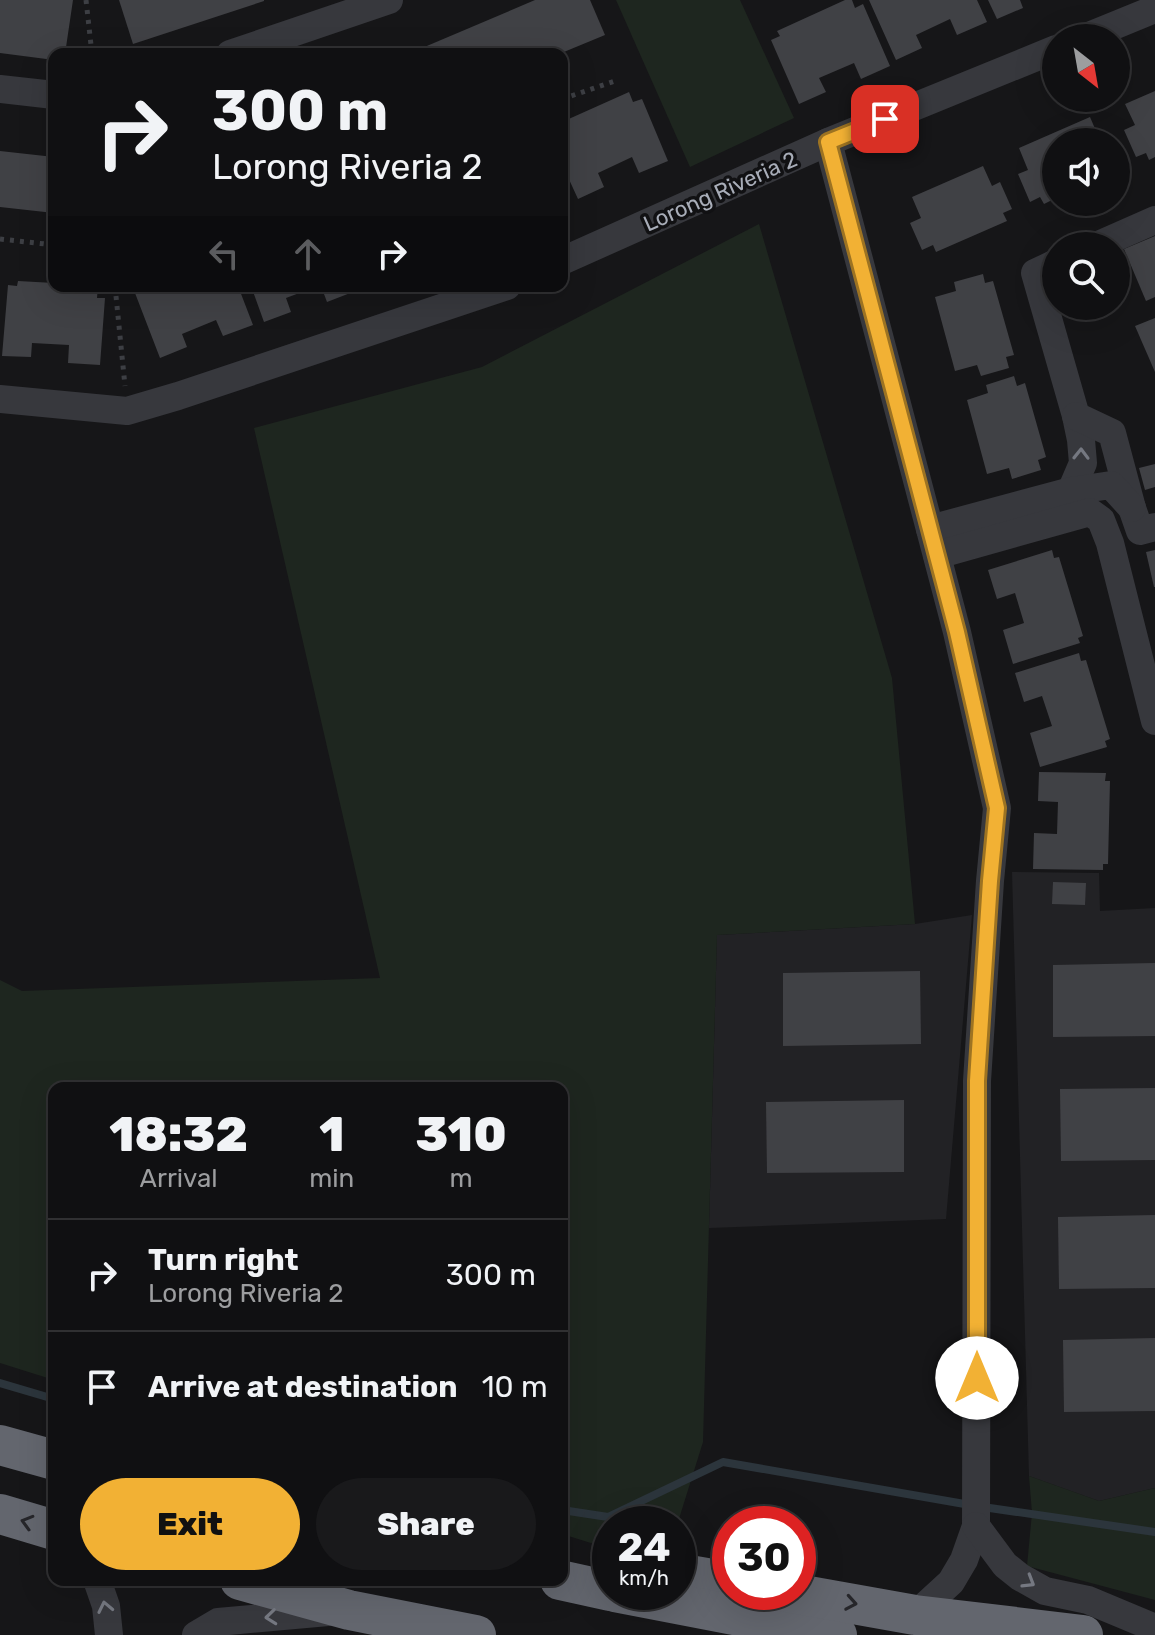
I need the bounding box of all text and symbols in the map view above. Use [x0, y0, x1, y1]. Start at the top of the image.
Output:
north arrow [1042, 24, 1130, 112]
map controls [1042, 24, 1130, 320]
text: 300 m [212, 78, 388, 144]
icon: right [80, 80, 184, 184]
pin [851, 85, 919, 153]
icon: arrive [863, 97, 907, 141]
button: sound [1042, 128, 1130, 216]
text: Lorong Riveria 2 [212, 145, 483, 188]
street label: Lorong Riveria 2 [639, 145, 801, 237]
icon: left [202, 232, 246, 276]
icon: ahead [286, 232, 330, 276]
icon: right [370, 232, 414, 276]
button: search [1042, 232, 1130, 320]
one-way arrow [1072, 447, 1090, 460]
text: 18:32 [109, 1106, 248, 1163]
text: 1 [319, 1106, 344, 1163]
text: 310 [416, 1106, 507, 1163]
text: Arrival [140, 1163, 218, 1194]
text: min [309, 1163, 354, 1194]
text: m [450, 1163, 473, 1194]
text: Turn right [148, 1242, 299, 1278]
icon: right [80, 1253, 124, 1297]
text: 300 m [446, 1257, 536, 1293]
text: Lorong Riveria 2 [148, 1278, 343, 1309]
position arrow [935, 1336, 1019, 1420]
icon: arrive [80, 1365, 124, 1409]
text: Arrive at destination [148, 1369, 458, 1405]
text: 10 m [482, 1369, 548, 1405]
button: Exit [80, 1478, 300, 1570]
button: Share [316, 1478, 536, 1570]
speed limit sign: 30 [712, 1506, 816, 1610]
one-way arrow [21, 1515, 34, 1531]
text: 24 [617, 1524, 671, 1571]
text: km/h [619, 1566, 669, 1590]
one-way arrow [1020, 1572, 1035, 1588]
one-way arrow [844, 1594, 857, 1611]
one-way arrow [97, 1601, 114, 1615]
one-way arrow [264, 1609, 277, 1626]

